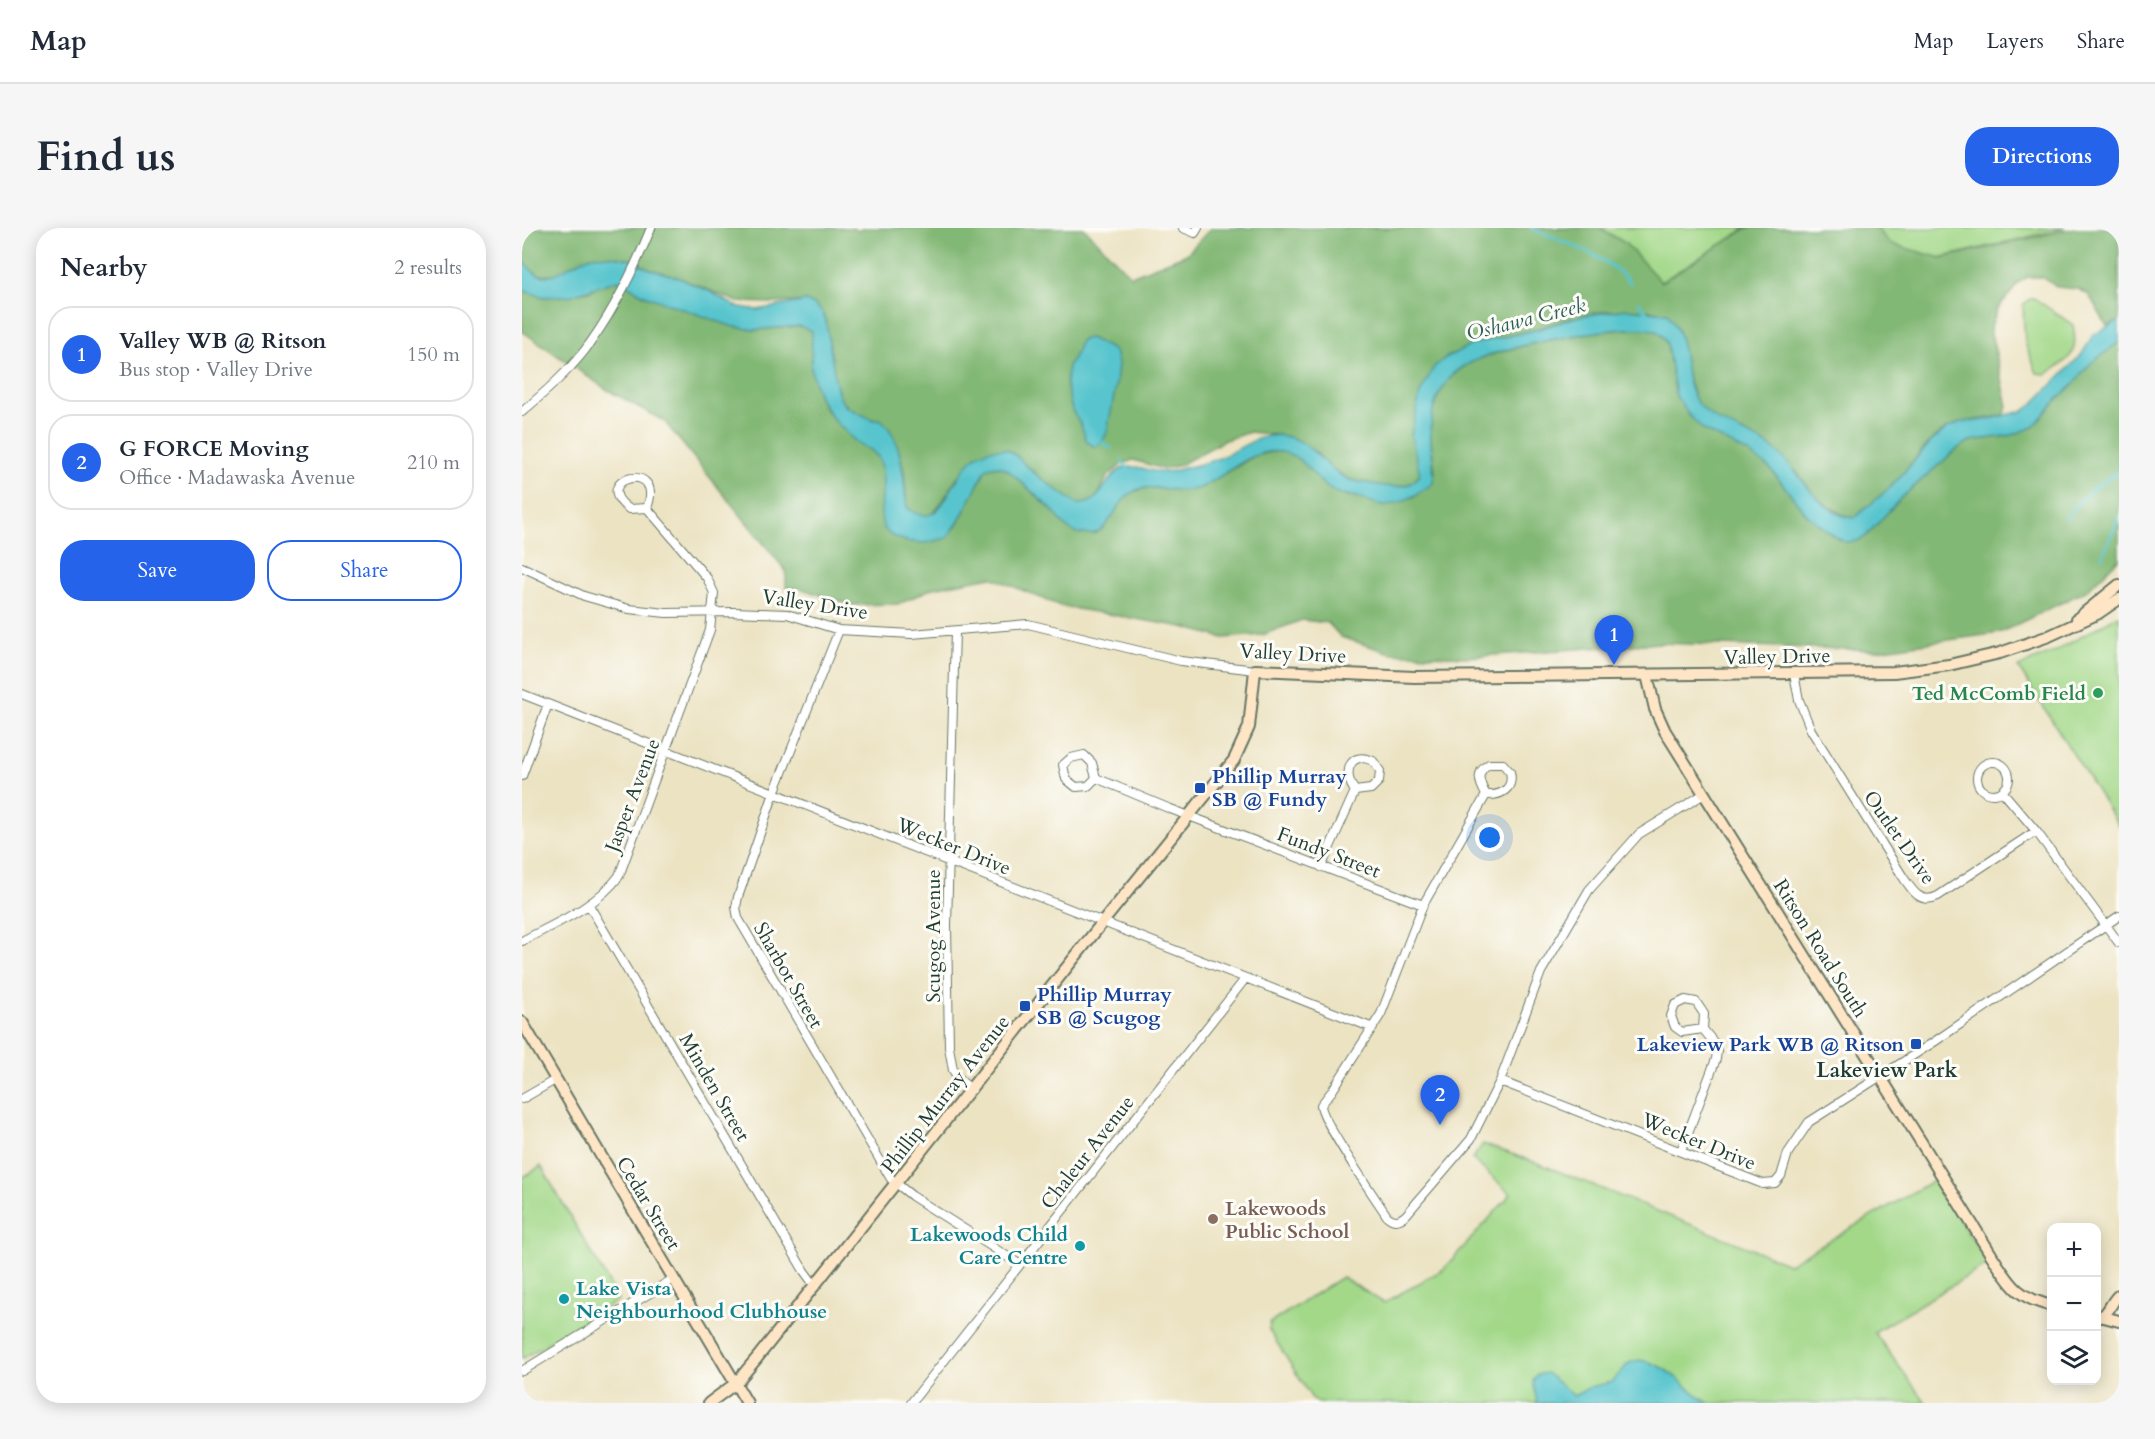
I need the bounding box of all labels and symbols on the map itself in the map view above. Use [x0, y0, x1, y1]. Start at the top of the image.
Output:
water label: Oshawa Creek [1463, 291, 1589, 348]
street label: Valley Drive [760, 583, 870, 626]
pin: 1 [1594, 616, 1634, 665]
street label: Valley Drive [1239, 637, 1347, 670]
street label: Valley Drive [1723, 642, 1831, 671]
place label: Ted McComb Field [1912, 680, 2087, 707]
marker: Ted McComb Field [2091, 686, 2105, 700]
street label: Jasper Avenue [597, 735, 666, 859]
place label: Phillip Murray SB @ Fundy [1212, 763, 1347, 813]
marker: Phillip Murray SB @ Fundy [1193, 781, 1207, 795]
street label: Outlet Drive [1857, 785, 1942, 890]
street label: Wecker Drive [892, 811, 1015, 882]
street label: Fundy Street [1273, 820, 1385, 885]
your location [1475, 823, 1504, 852]
street label: Scugog Avenue [920, 869, 947, 1003]
street label: Ritson Road South [1767, 874, 1874, 1023]
street label: Sharbot Street [747, 917, 830, 1034]
place label: Phillip Murray SB @ Scugog [1037, 981, 1172, 1031]
marker: Phillip Murray SB @ Scugog [1018, 999, 1032, 1013]
street label: Phillip Murray Avenue [875, 1010, 1016, 1179]
street label: Minden Street [673, 1028, 757, 1147]
place label: Lakeview Park WB @ Ritson [1637, 1031, 1904, 1058]
marker: Lakeview Park WB @ Ritson [1909, 1037, 1923, 1051]
district label: Lakeview Park [1816, 1056, 1958, 1085]
pin: 2 [1420, 1076, 1460, 1125]
street label: Chaleur Avenue [1034, 1090, 1140, 1215]
street label: Wecker Drive [1637, 1106, 1760, 1177]
street label: Cedar Street [610, 1152, 687, 1256]
place label: Lakewoods Public School [1225, 1195, 1349, 1245]
marker: Lakewoods Public School [1206, 1212, 1220, 1226]
place label: Lakewoods Child Care Centre [910, 1221, 1069, 1271]
marker: Lakewoods Child Care Centre [1073, 1239, 1087, 1253]
place label: Lake Vista Neighbourhood Clubhouse [576, 1275, 827, 1325]
marker: Lake Vista Neighbourhood Clubhouse [557, 1292, 571, 1306]

